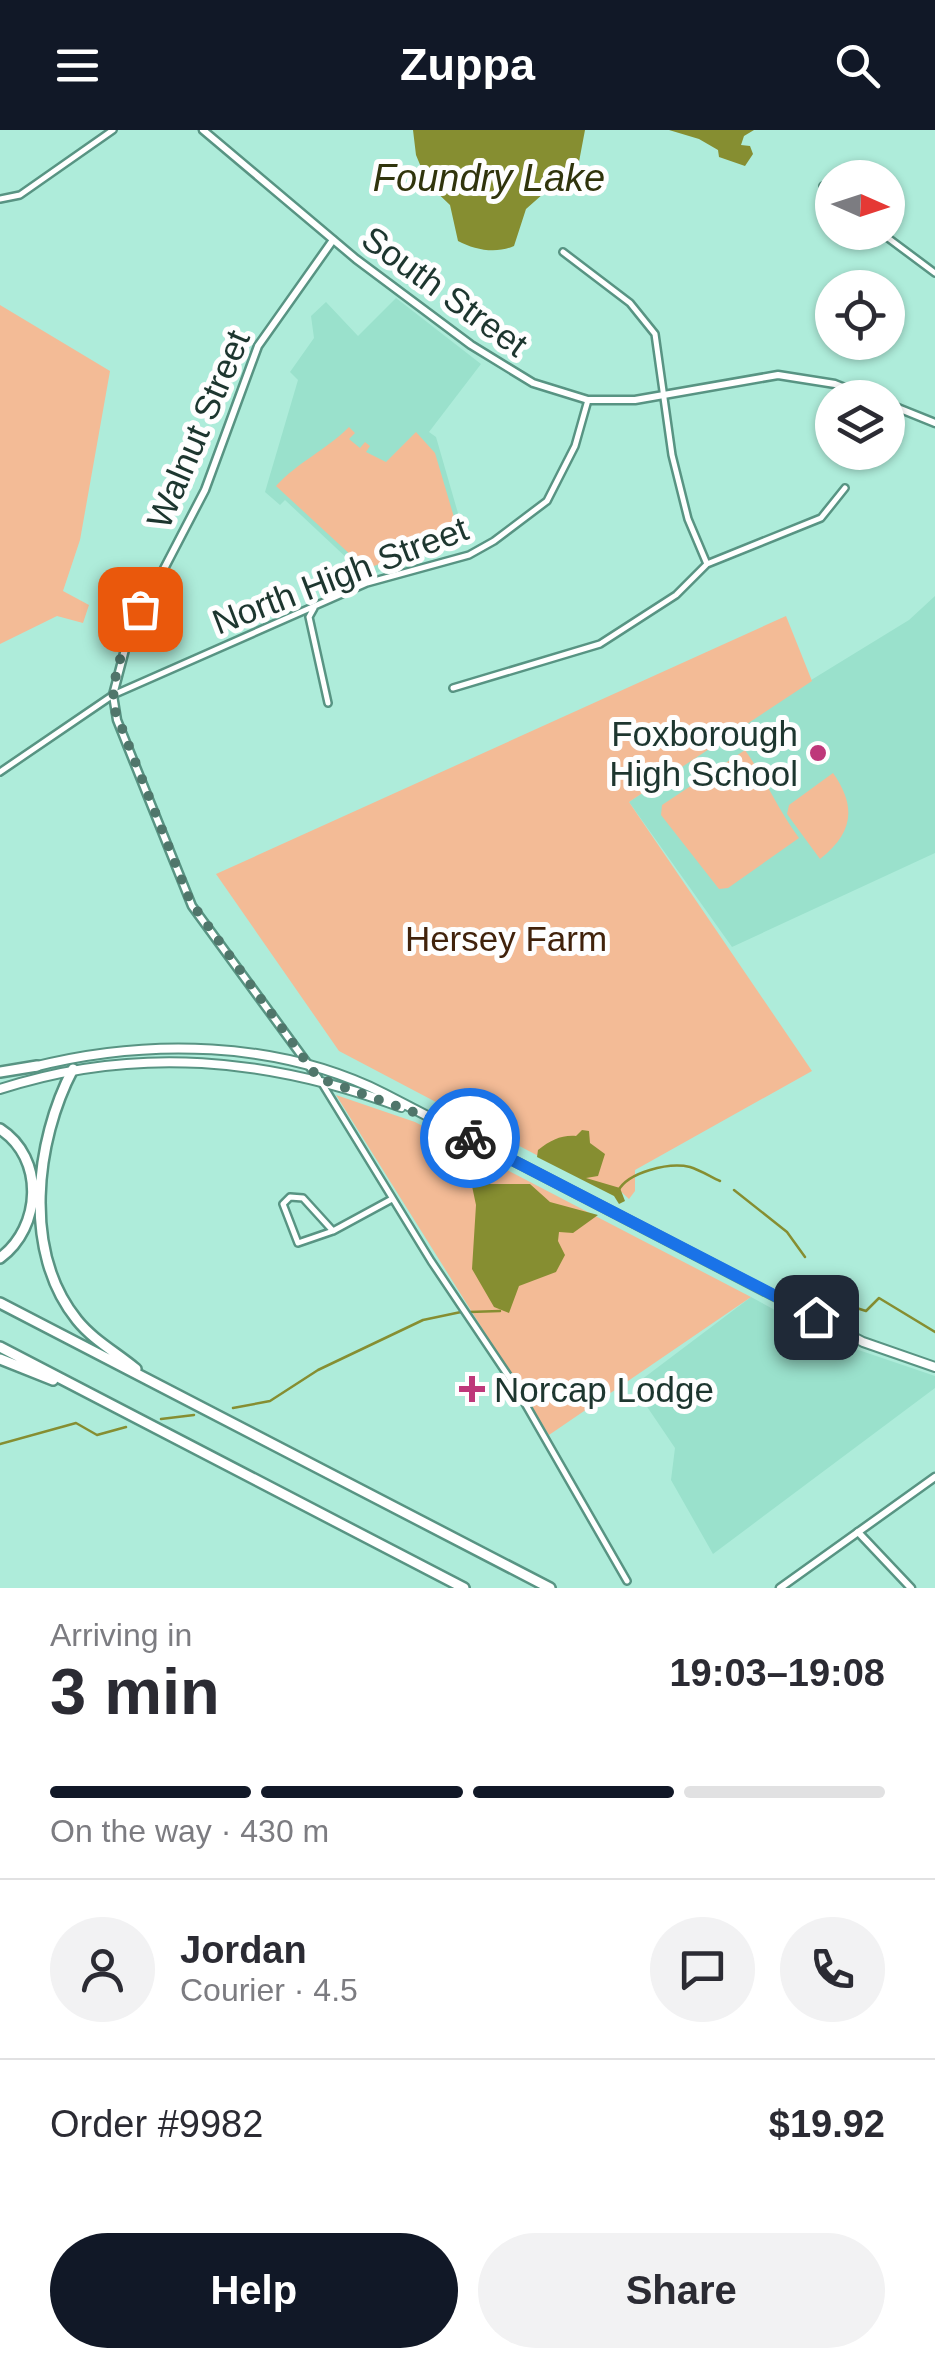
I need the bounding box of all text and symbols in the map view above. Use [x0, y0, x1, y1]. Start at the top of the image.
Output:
icon: menu [50, 38, 105, 93]
icon: search [830, 38, 885, 93]
text: Zuppa [400, 39, 535, 90]
water label: Foundry Lake [373, 157, 605, 199]
north arrow [815, 160, 905, 250]
map controls [815, 160, 905, 470]
street label: South Street [355, 218, 535, 364]
button: locate [815, 270, 905, 360]
street label: Walnut Street [139, 324, 257, 534]
button: layers [815, 380, 905, 470]
street label: North High Street [207, 508, 473, 642]
pin [98, 567, 183, 652]
icon: bag [113, 582, 168, 637]
place label: Foxborough High School [609, 714, 798, 793]
marker: Foxborough High School [807, 742, 829, 764]
park label: Hersey Farm [405, 919, 607, 958]
courier [420, 1088, 520, 1188]
icon: bike [443, 1111, 498, 1166]
pin [774, 1275, 859, 1360]
icon: home [789, 1290, 844, 1345]
place label: Norcap Lodge [494, 1370, 714, 1409]
marker: Norcap Lodge [459, 1376, 485, 1402]
text: Arriving in [50, 1617, 192, 1653]
text: 19:03–19:08 [669, 1652, 885, 1694]
text: 3 min [50, 1655, 220, 1728]
text: On the way · 430 m [50, 1813, 329, 1849]
button: person [50, 1917, 155, 2022]
button: chat [650, 1917, 755, 2022]
button: phone [780, 1917, 885, 2022]
text: Jordan [180, 1929, 307, 1971]
text: Courier · 4.5 [180, 1972, 358, 2008]
text: Order #9982 [50, 2103, 263, 2145]
text: $19.92 [769, 2103, 885, 2145]
button: Help [50, 2233, 458, 2348]
button: Share [478, 2233, 885, 2348]

